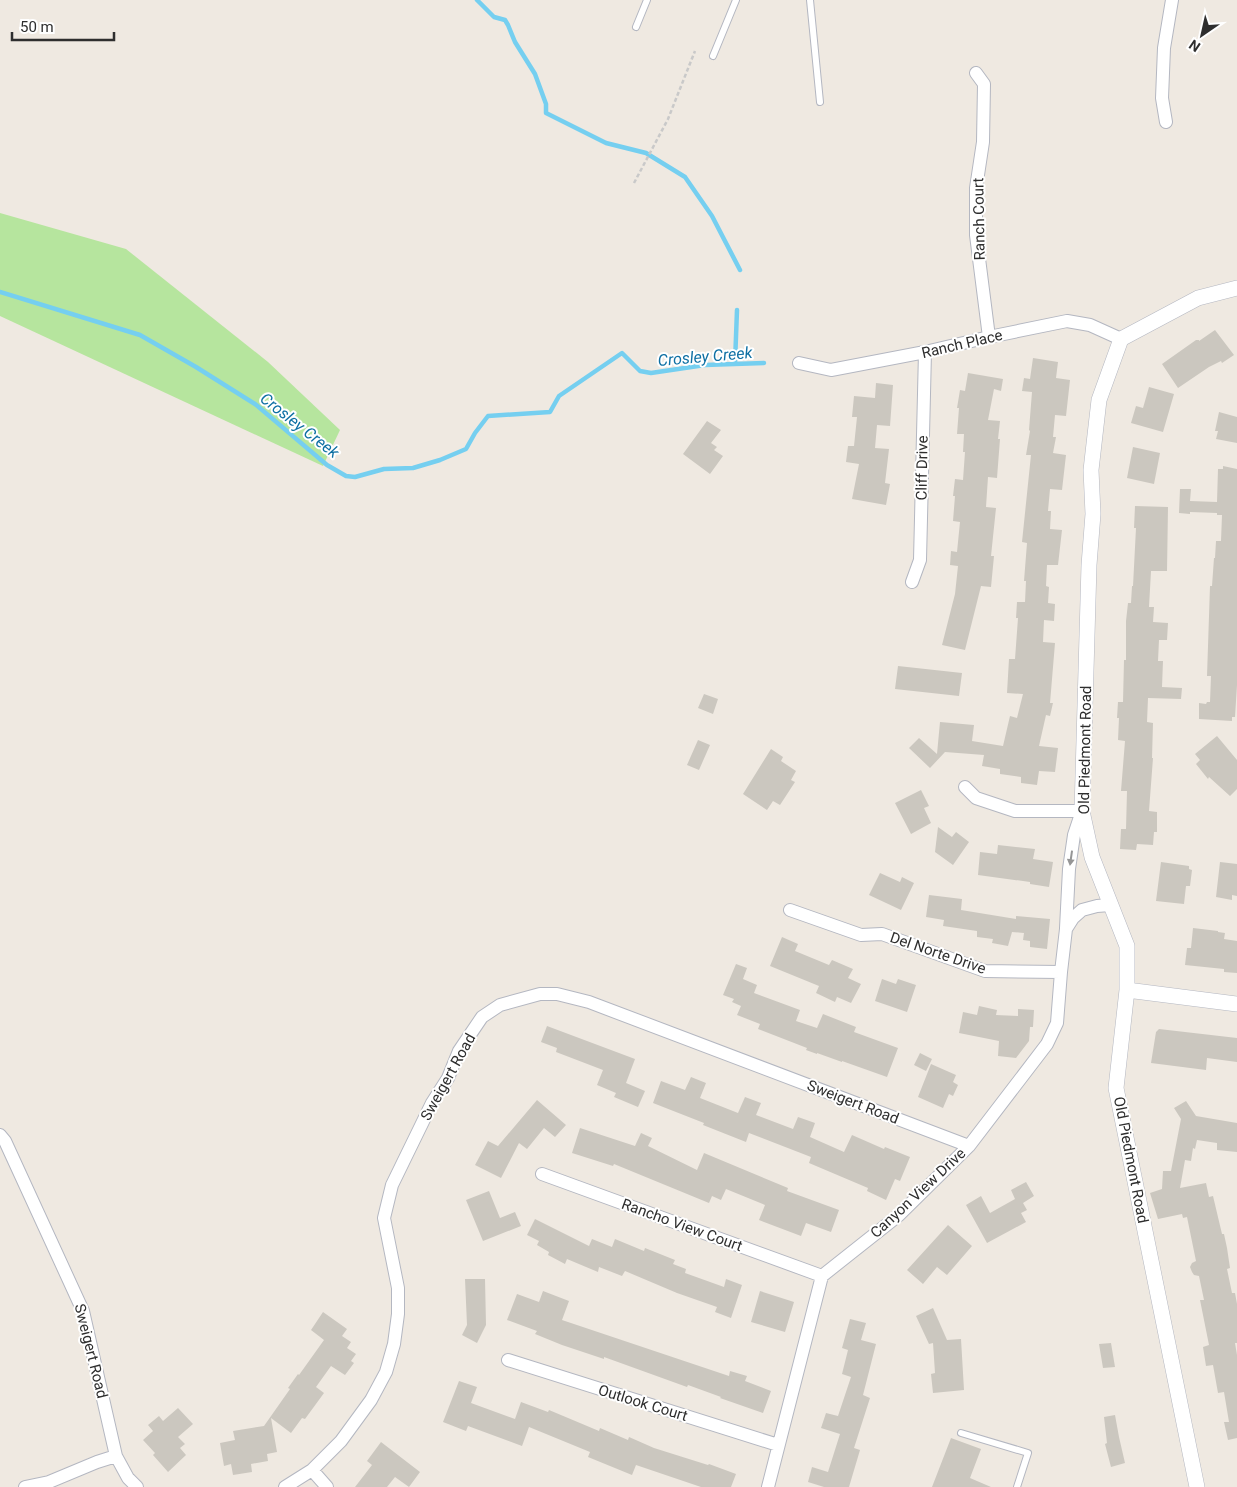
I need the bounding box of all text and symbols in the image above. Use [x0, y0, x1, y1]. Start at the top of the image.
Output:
scale bar [12, 10, 115, 42]
north arrow [1177, 10, 1227, 60]
text: 50 m [20, 18, 54, 36]
text: N [1186, 36, 1203, 55]
street label: Ranch Court [969, 178, 989, 260]
street label: Ranch Place [920, 326, 1004, 362]
water label: Crosley Creek [657, 343, 754, 370]
water label: Crosley Creek [257, 389, 344, 463]
street label: Cliff Drive [912, 435, 932, 501]
street label: Old Piedmont Road [1075, 685, 1095, 815]
one-way arrow [1067, 851, 1075, 867]
street label: Del Norte Drive [888, 928, 988, 978]
street label: Sweigert Road [417, 1030, 479, 1124]
street label: Sweigert Road [805, 1076, 901, 1128]
street label: Old Piedmont Road [1110, 1095, 1152, 1225]
street label: Canyon View Drive [867, 1144, 969, 1242]
street label: Rancho View Court [619, 1195, 745, 1255]
street label: Sweigert Road [71, 1302, 111, 1400]
street label: Outlook Court [596, 1381, 690, 1425]

